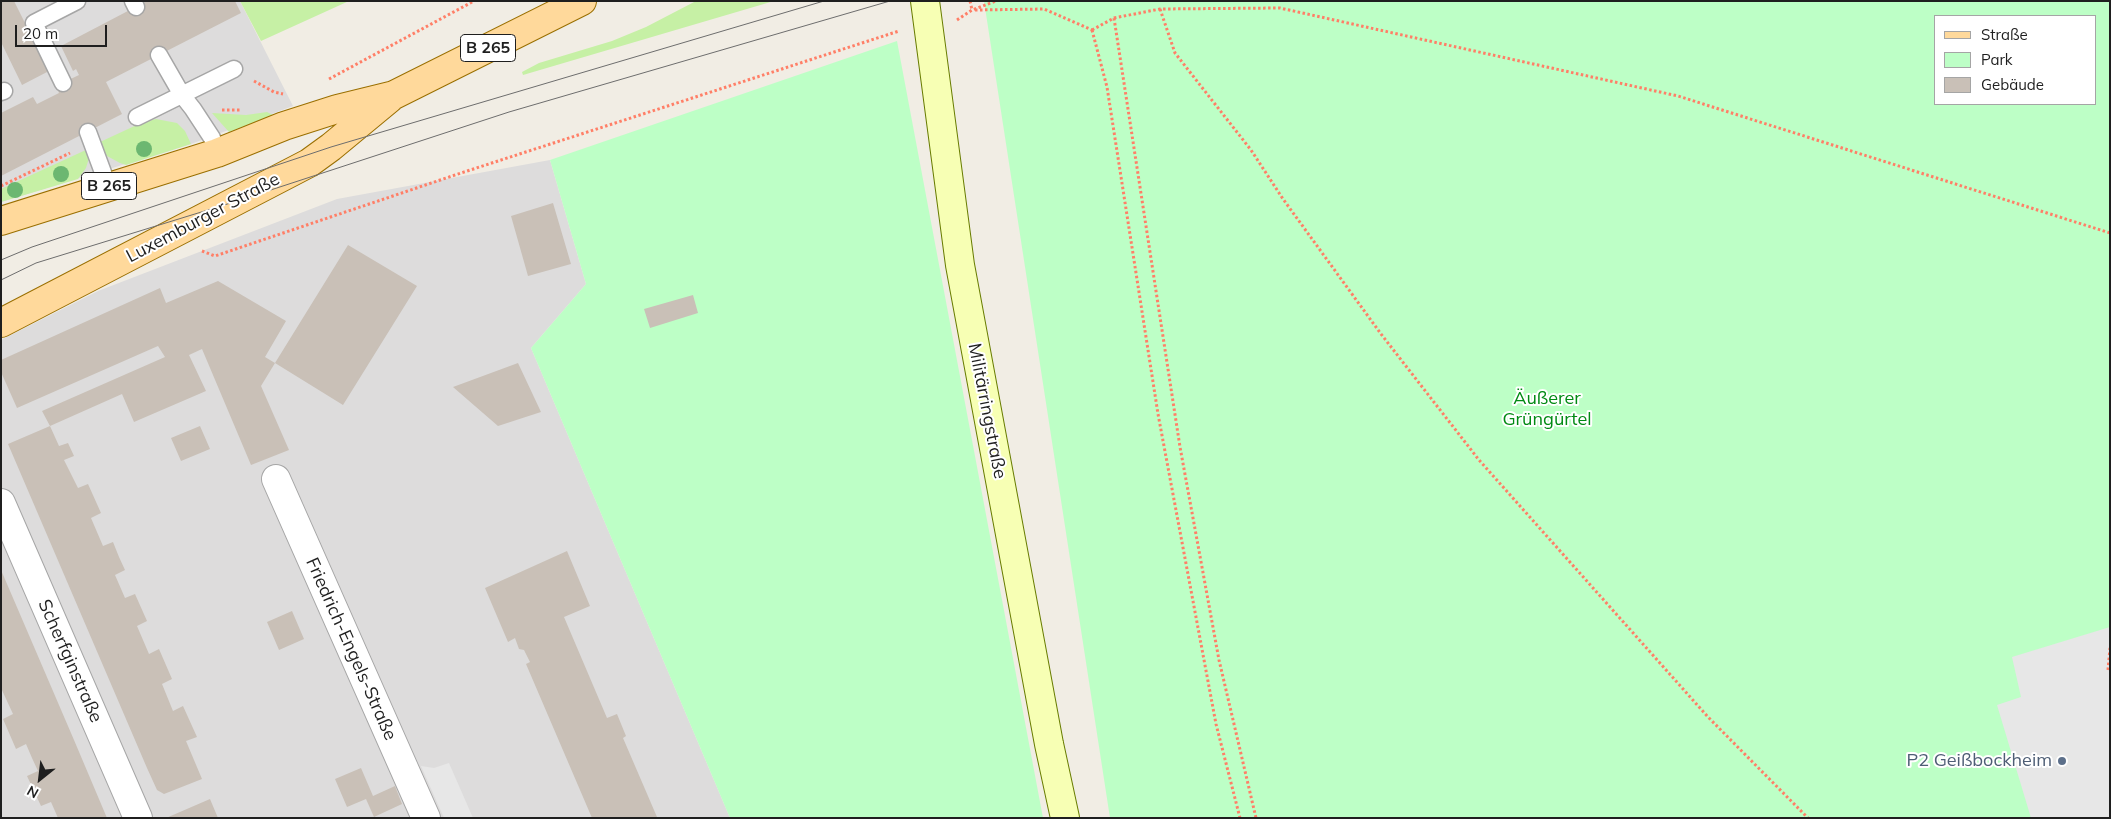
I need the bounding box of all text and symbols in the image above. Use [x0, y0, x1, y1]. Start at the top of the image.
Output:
scale bar [18, 15, 110, 47]
legend [1934, 15, 2096, 105]
text: 20 m [23, 24, 58, 43]
text: Straße [1981, 25, 2028, 44]
road number: B 265 [460, 34, 516, 62]
text: Park [1981, 50, 2013, 69]
text: Gebäude [1981, 75, 2044, 94]
street label: Luxemburger Straße [123, 168, 283, 268]
road number: B 265 [82, 172, 136, 200]
street label: Militärringstraße [963, 341, 1011, 481]
park label: Äußerer Grüngürtel [1502, 388, 1592, 430]
street label: Friedrich-Engels-Straße [301, 554, 401, 744]
street label: Scherfginstraße [33, 596, 107, 726]
place label: P2 Geißbockheim [1906, 750, 2052, 772]
north arrow [15, 754, 65, 804]
marker: P2 Geißbockheim [2056, 755, 2068, 767]
text: N [24, 782, 42, 803]

